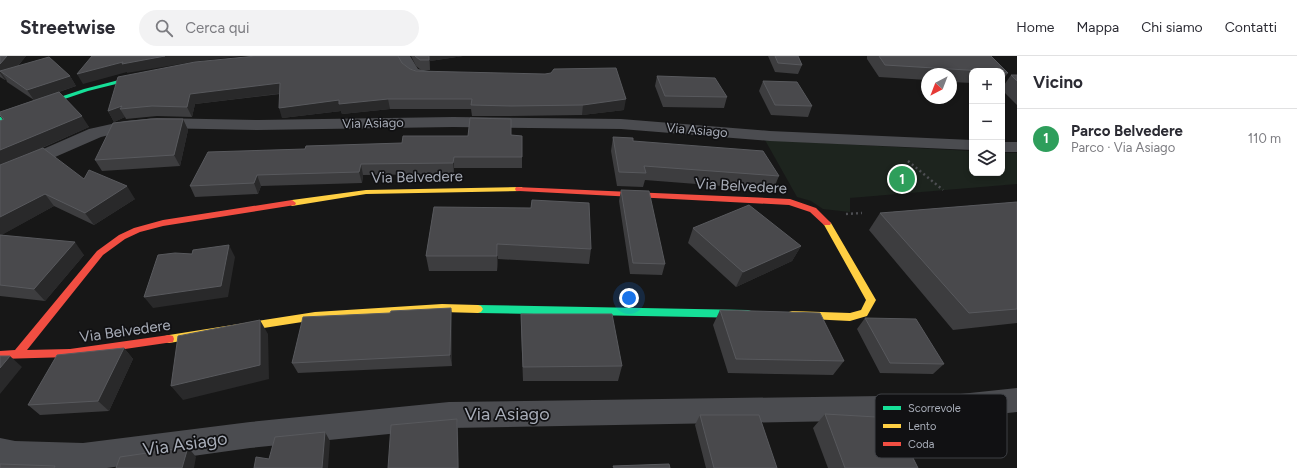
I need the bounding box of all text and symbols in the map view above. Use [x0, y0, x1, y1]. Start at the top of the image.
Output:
search box [139, 10, 419, 46]
text: Streetwise [20, 16, 115, 39]
icon: search [153, 17, 175, 39]
text: Cerca qui [185, 19, 249, 37]
text: Home [1016, 19, 1055, 36]
text: Mappa [1077, 19, 1119, 36]
text: Chi siamo [1141, 19, 1203, 36]
text: Contatti [1225, 19, 1277, 36]
north arrow [921, 68, 957, 104]
map controls [969, 68, 1005, 176]
button: + [969, 68, 1005, 104]
text: Vicino [1033, 72, 1083, 92]
button: − [969, 104, 1005, 140]
street label: Via Asiago [342, 115, 404, 131]
street label: Via Asiago [666, 120, 728, 140]
text: Parco Belvedere [1071, 122, 1183, 140]
text: 1 [1043, 131, 1049, 146]
text: 110 m [1248, 131, 1281, 146]
button: layers [969, 140, 1005, 176]
text: Parco · Via Asiago [1071, 140, 1175, 155]
pin: 1 [889, 164, 915, 194]
street label: Via Belvedere [371, 167, 463, 187]
street label: Via Belvedere [695, 175, 787, 197]
your location [619, 288, 639, 308]
street label: Via Belvedere [78, 316, 172, 346]
legend [875, 394, 1007, 458]
text: Scorrevole [908, 402, 961, 415]
street label: Via Asiago [464, 403, 550, 425]
text: Lento [908, 420, 936, 433]
street label: Via Asiago [141, 427, 229, 461]
text: Coda [908, 438, 934, 451]

